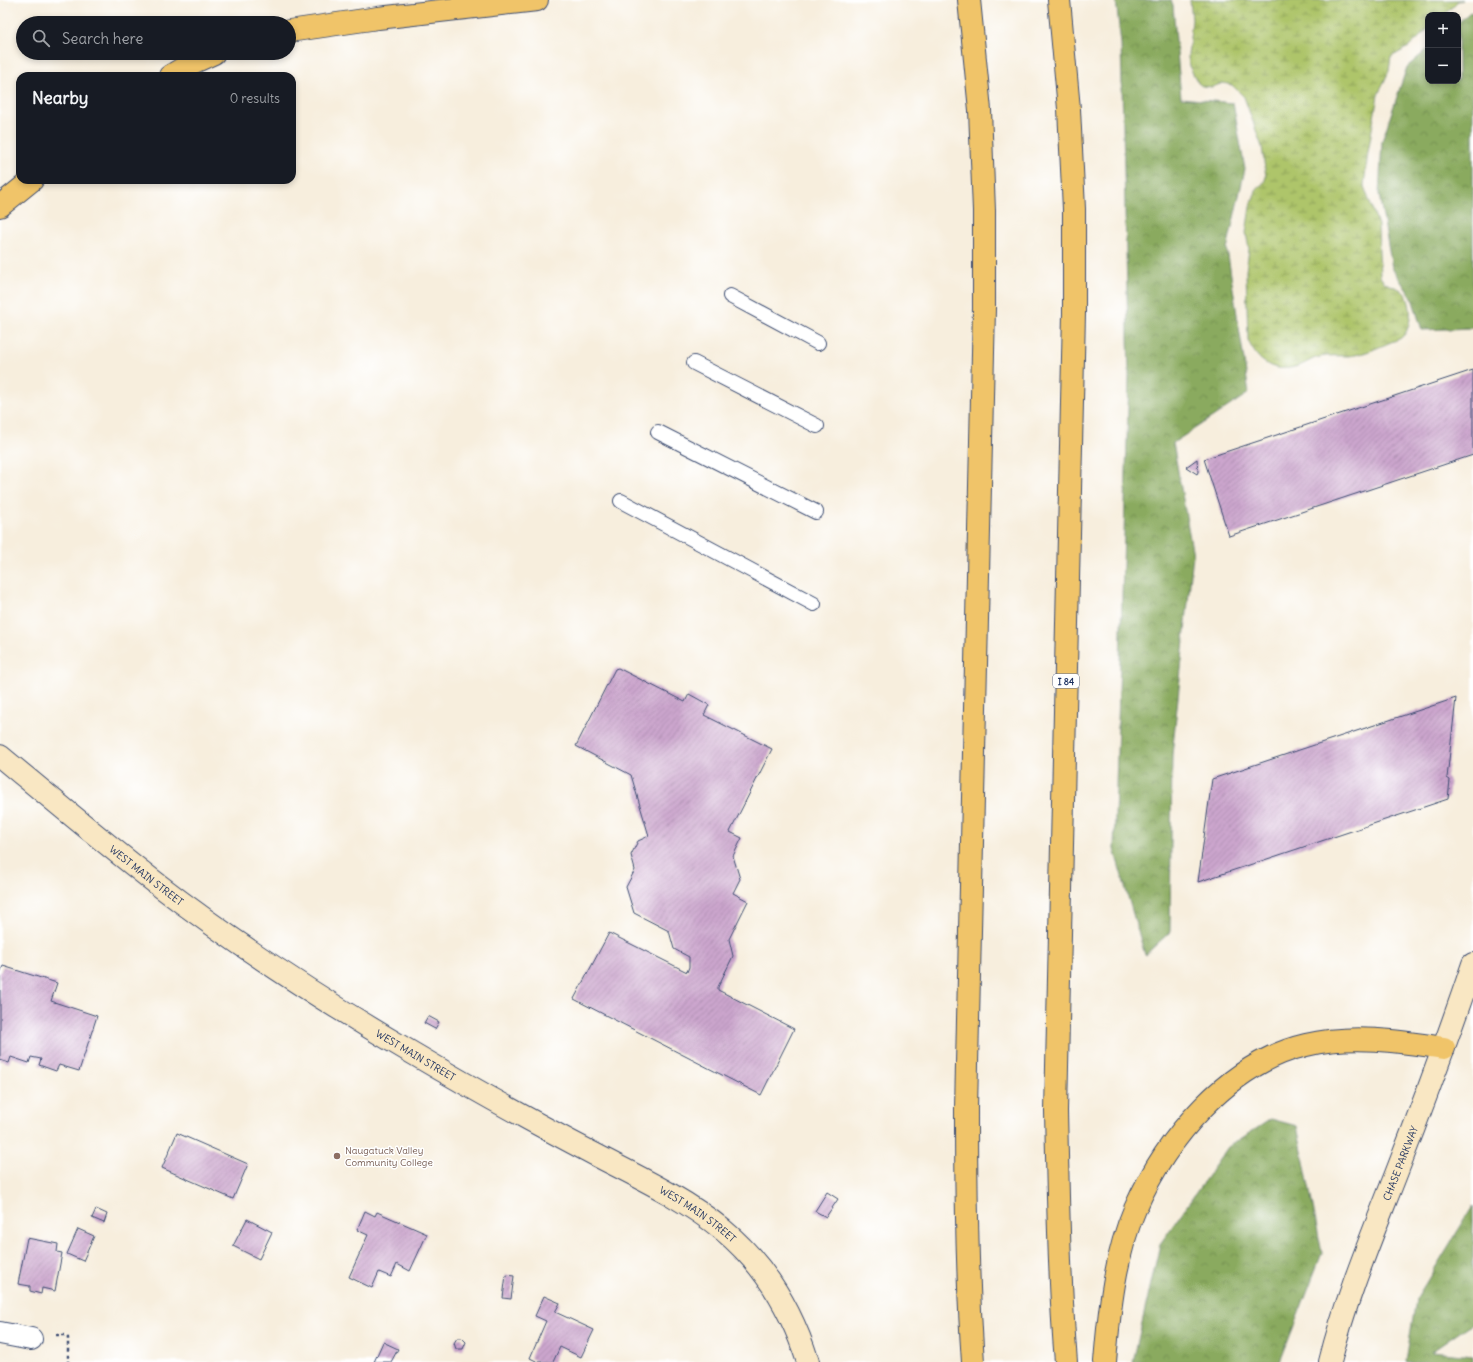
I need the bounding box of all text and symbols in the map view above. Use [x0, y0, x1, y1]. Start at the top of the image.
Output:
map controls [1425, 12, 1461, 84]
button: + [1425, 12, 1461, 48]
search box [16, 16, 296, 60]
icon: search [30, 27, 52, 49]
text: Search here [62, 29, 143, 48]
button: − [1425, 48, 1461, 84]
text: Nearby [32, 87, 88, 109]
text: 0 results [230, 90, 280, 107]
road number: I 84 [1053, 674, 1079, 688]
street label: WEST MAIN STREET [107, 842, 186, 908]
street label: WEST MAIN STREET [374, 1026, 458, 1083]
street label: CHASE PARKWAY [1380, 1124, 1421, 1202]
place label: Naugatuck Valley Community College [345, 1144, 433, 1169]
marker: Naugatuck Valley Community College [332, 1151, 342, 1161]
street label: WEST MAIN STREET [657, 1183, 739, 1245]

